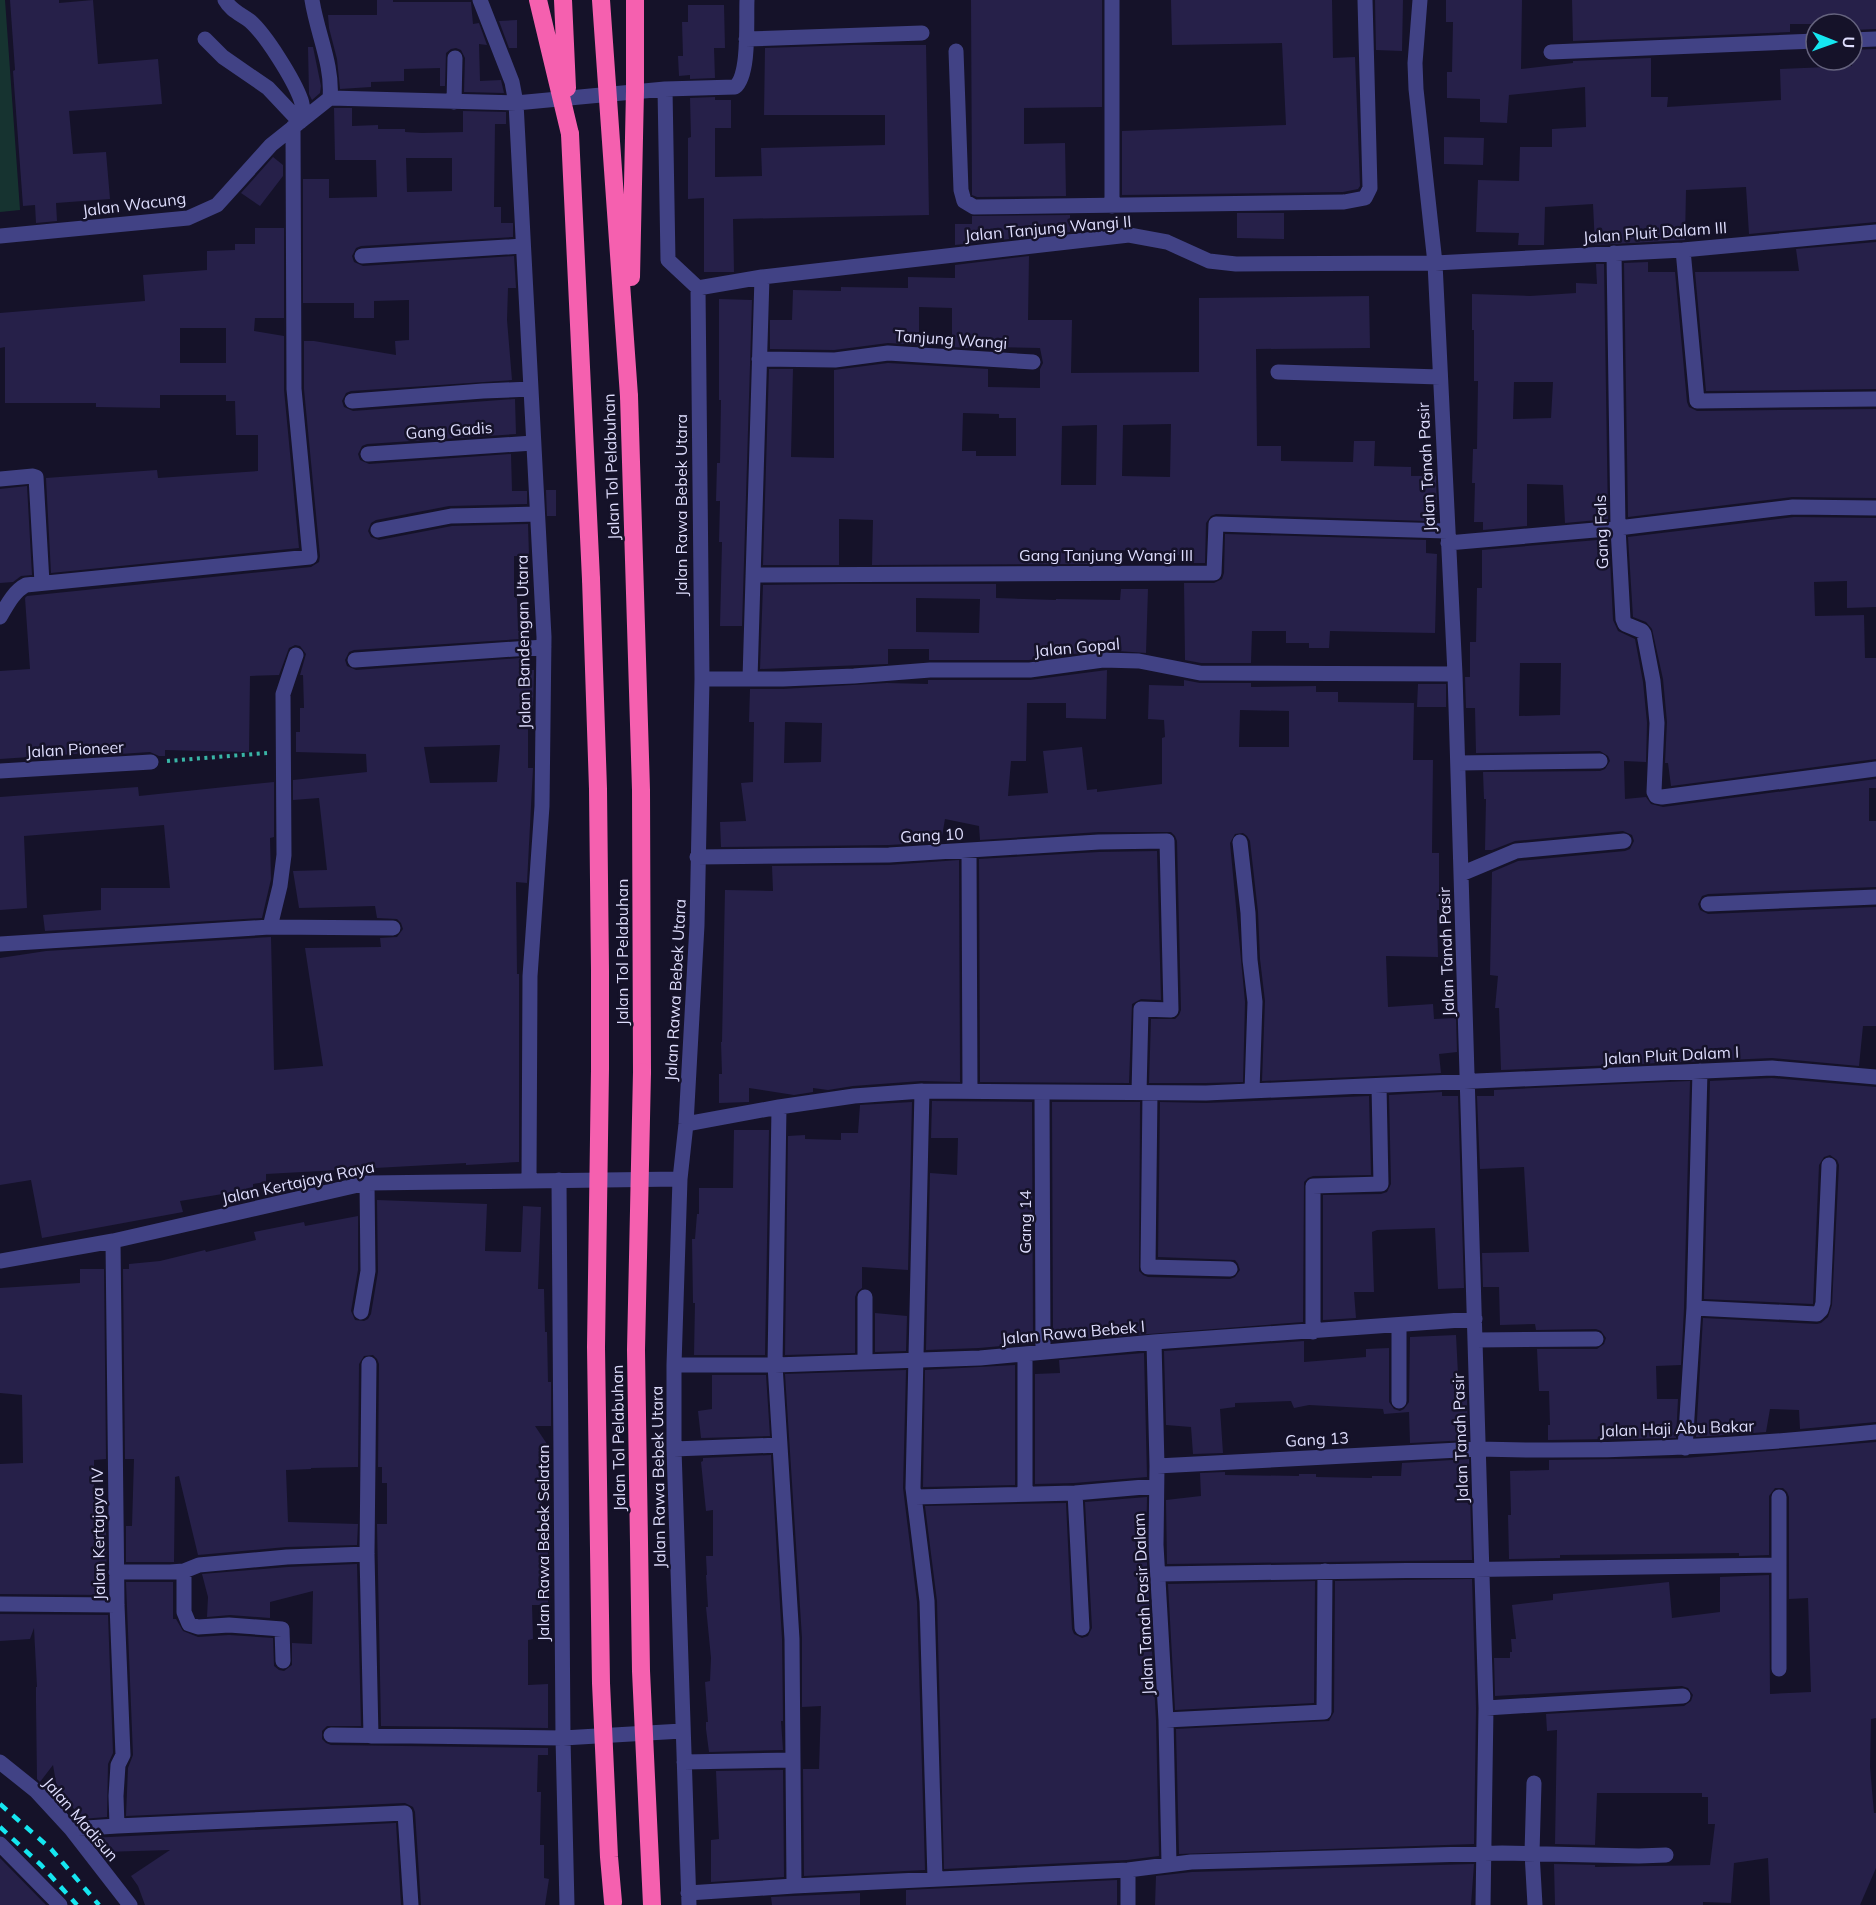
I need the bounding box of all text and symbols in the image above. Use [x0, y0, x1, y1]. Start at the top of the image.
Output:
north arrow [1804, 12, 1864, 72]
text: U [1839, 36, 1859, 48]
street label: Jalan Wacung [81, 188, 187, 220]
street label: Jalan Tanjung Wangi II [964, 211, 1132, 245]
street label: Jalan Pluit Dalam III [1582, 217, 1728, 247]
street label: Tanjung Wangi [894, 325, 1008, 353]
street label: Jalan Tol Pelabuhan [598, 393, 624, 541]
street label: Jalan Tanah Pasir [1413, 402, 1439, 532]
street label: Jalan Rawa Bebek Utara [671, 414, 691, 596]
street label: Gang Gadis [405, 417, 493, 443]
street label: Gang Fals [1590, 494, 1612, 570]
street label: Gang Tanjung Wangi III [1019, 545, 1193, 565]
street label: Jalan Bandengan Utara [511, 555, 535, 729]
street label: Jalan Gopal [1033, 633, 1121, 661]
street label: Jalan Pioneer [26, 736, 125, 762]
street label: Gang 10 [900, 823, 964, 847]
street label: Jalan Tol Pelabuhan [612, 879, 632, 1025]
street label: Jalan Tanah Pasir [1434, 887, 1458, 1017]
street label: Jalan Rawa Bebek Utara [660, 898, 690, 1082]
street label: Jalan Pluit Dalam I [1602, 1041, 1740, 1069]
street label: Jalan Kertajaya Raya [220, 1156, 376, 1208]
street label: Gang 14 [1015, 1190, 1035, 1254]
street label: Jalan Rawa Bebek I [1000, 1316, 1146, 1348]
street label: Jalan Tol Pelabuhan [607, 1364, 629, 1512]
street label: Jalan Tanah Pasir [1448, 1373, 1472, 1503]
street label: Jalan Rawa Bebek Utara [646, 1386, 670, 1568]
street label: Jalan Haji Abu Bakar [1600, 1415, 1755, 1441]
street label: Gang 13 [1285, 1427, 1349, 1451]
street label: Jalan Rawa Bebek Selatan [533, 1445, 553, 1641]
street label: Jalan Kertajaya IV [87, 1467, 109, 1601]
street label: Jalan Tanah Pasir Dalam [1128, 1512, 1158, 1696]
street label: Jalan Madisun [39, 1773, 123, 1865]

